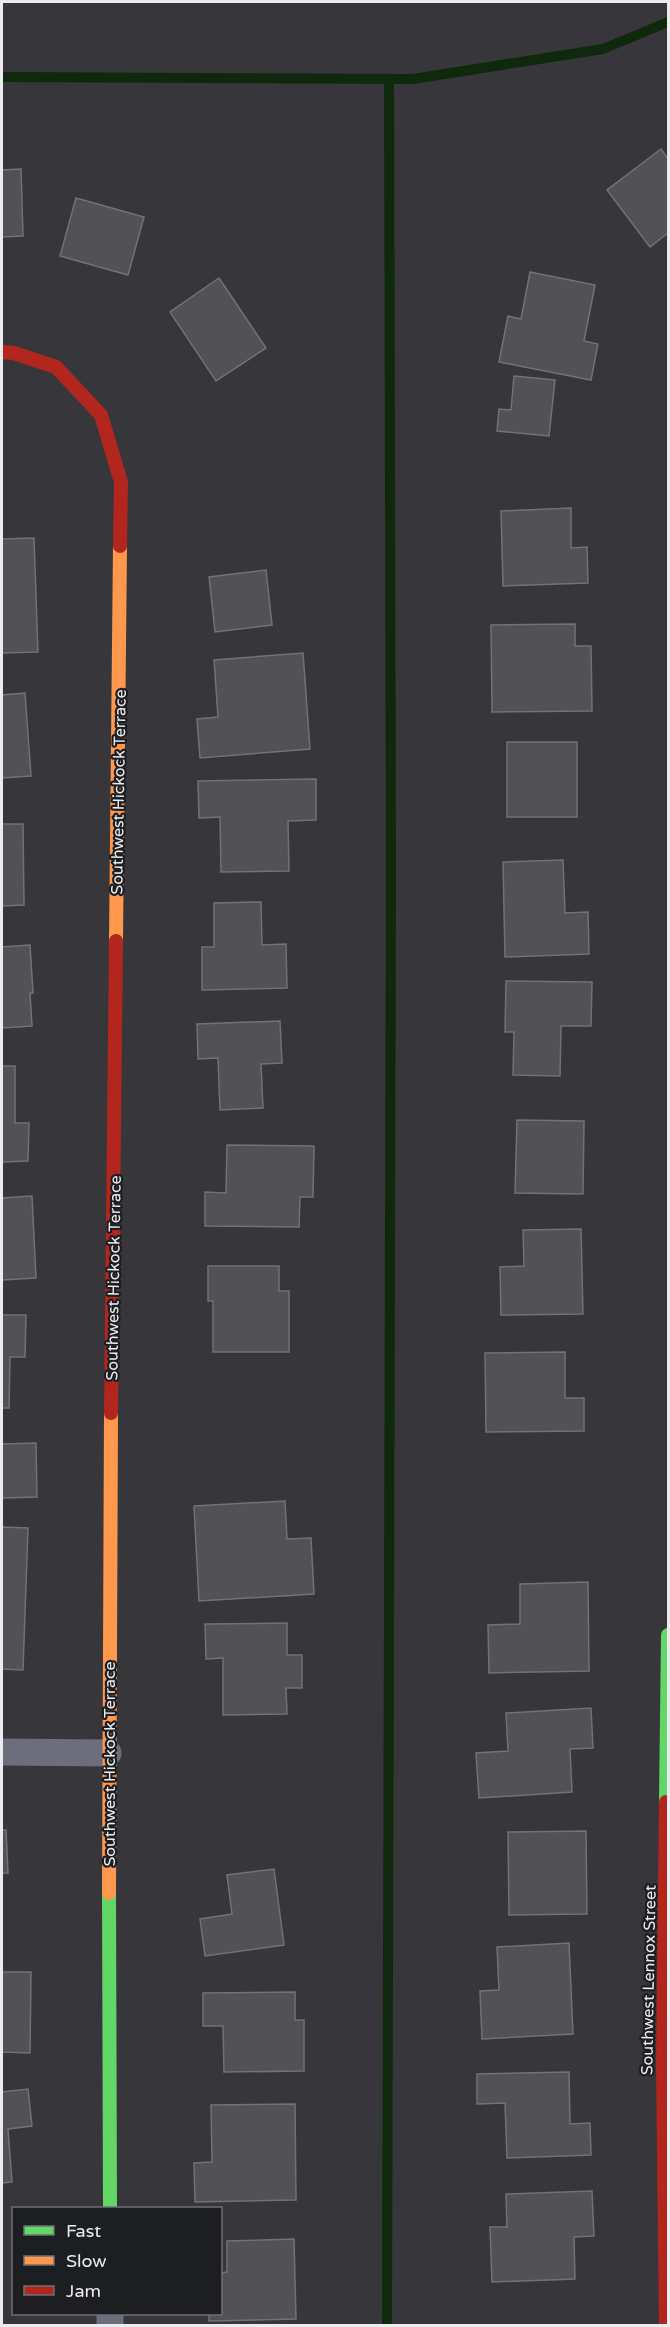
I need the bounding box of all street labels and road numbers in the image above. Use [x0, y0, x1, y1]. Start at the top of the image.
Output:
street label: Southwest Hickock Terrace [107, 689, 131, 895]
street label: Southwest Hickock Terrace [102, 1175, 126, 1381]
street label: Southwest Hickock Terrace [100, 1661, 120, 1867]
street label: Southwest Lennox Street [637, 1885, 661, 2075]

